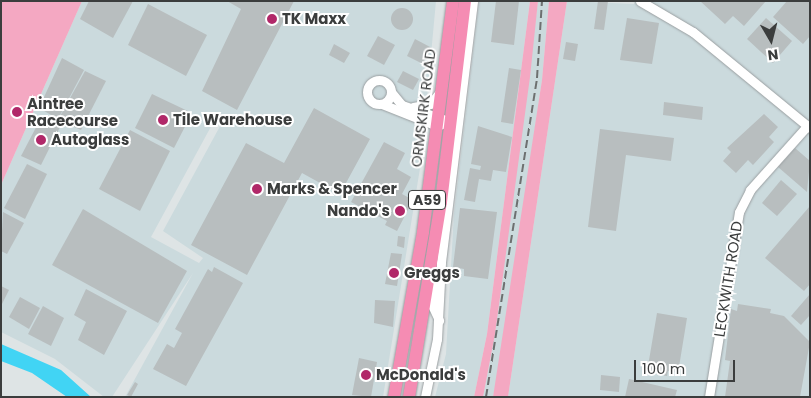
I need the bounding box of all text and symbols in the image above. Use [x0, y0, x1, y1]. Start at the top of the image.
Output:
place label: TK Maxx [282, 10, 346, 28]
marker: TK Maxx [266, 13, 278, 25]
north arrow [746, 15, 796, 65]
text: N [766, 44, 780, 65]
street label: ORMSKIRK ROAD [407, 48, 439, 168]
place label: Aintree Racecourse [27, 94, 118, 129]
marker: Aintree Racecourse [11, 106, 23, 118]
place label: Tile Warehouse [173, 111, 292, 129]
marker: Tile Warehouse [157, 114, 169, 126]
place label: Autoglass [51, 131, 129, 149]
marker: Autoglass [35, 134, 47, 146]
place label: Marks & Spencer [267, 180, 397, 198]
marker: Marks & Spencer [251, 183, 263, 195]
road number: A59 [407, 188, 447, 212]
place label: Nando's [327, 202, 390, 220]
marker: Nando's [394, 205, 406, 217]
street label: LECKWITH ROAD [710, 220, 746, 338]
place label: Greggs [404, 264, 460, 282]
marker: Greggs [388, 267, 400, 279]
scale bar [636, 350, 737, 382]
text: 100 m [642, 358, 685, 379]
place label: McDonald's [376, 366, 466, 384]
marker: McDonald's [360, 369, 372, 381]

